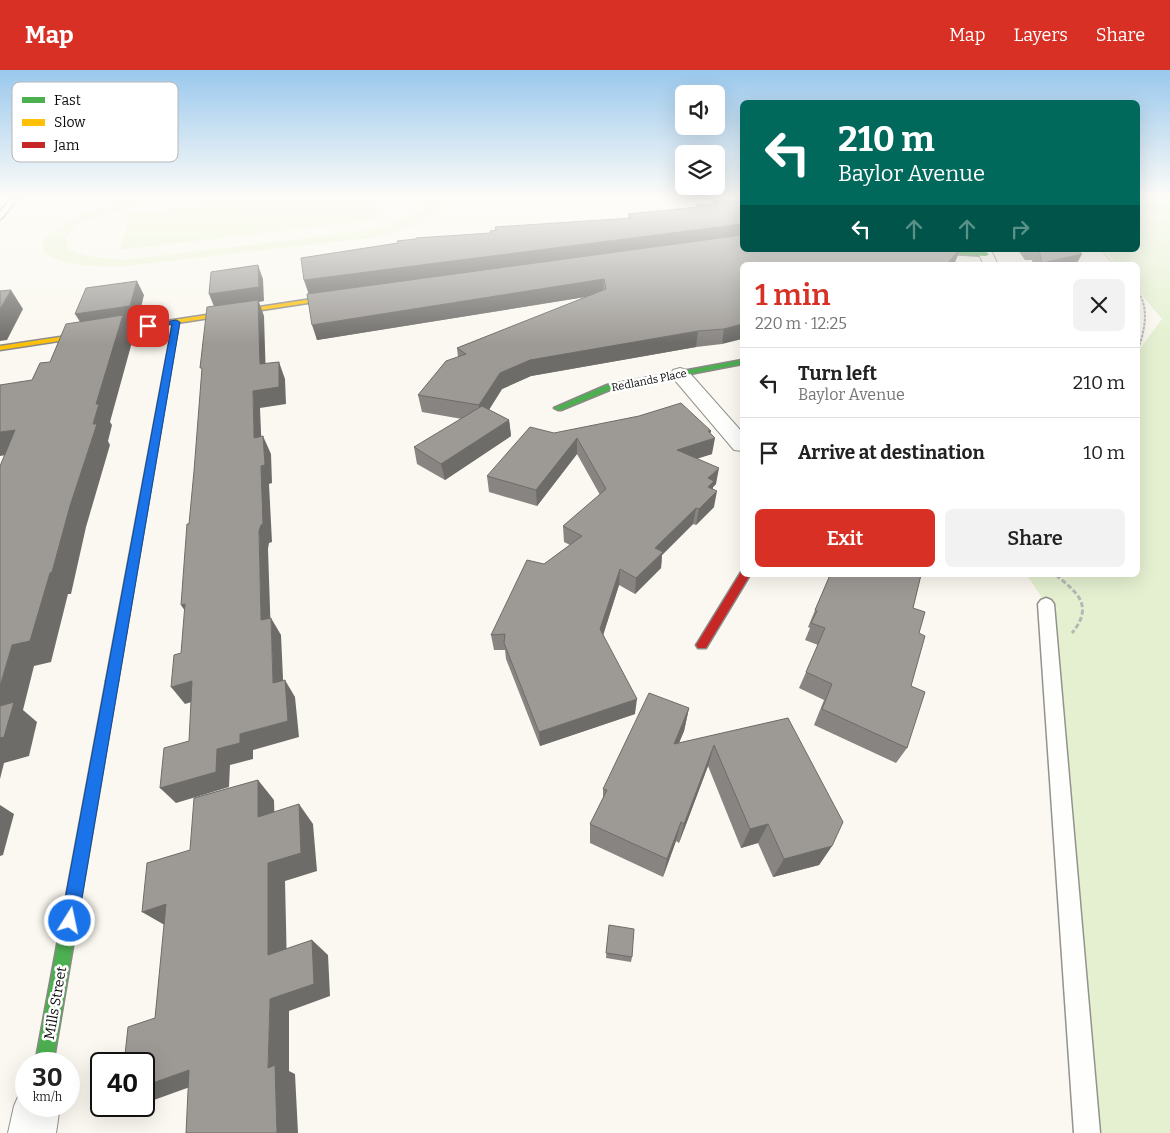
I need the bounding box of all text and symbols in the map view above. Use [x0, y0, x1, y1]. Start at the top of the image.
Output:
text: Map [25, 21, 74, 49]
text: Map [949, 24, 985, 46]
text: Layers [1013, 24, 1068, 46]
text: Share [1096, 24, 1145, 46]
legend [12, 82, 178, 162]
map controls [675, 85, 725, 195]
button: sound [675, 85, 725, 135]
text: Fast [54, 92, 81, 109]
text: Slow [54, 114, 86, 131]
text: 210 m [838, 118, 935, 160]
icon: left [755, 120, 820, 185]
text: Jam [53, 137, 80, 154]
button: layers [675, 145, 725, 195]
text: Baylor Avenue [838, 160, 985, 187]
icon: left [847, 215, 875, 243]
icon: ahead [900, 215, 928, 243]
icon: ahead [953, 215, 981, 243]
icon: right [1006, 215, 1034, 243]
text: 1 min [755, 277, 830, 313]
button: close [1073, 279, 1125, 331]
pin [127, 305, 169, 347]
icon: arrive [134, 312, 162, 340]
text: 220 m · 12:25 [755, 314, 847, 333]
text: Turn left [798, 362, 877, 385]
street label: Redlands Place [610, 367, 688, 394]
icon: left [755, 369, 783, 397]
text: 210 m [1073, 371, 1125, 394]
text: Baylor Avenue [798, 385, 905, 404]
icon: arrive [755, 439, 783, 467]
text: Arrive at destination [798, 441, 985, 464]
text: 10 m [1083, 441, 1125, 464]
button: Exit [755, 509, 935, 567]
button: Share [945, 509, 1125, 567]
position arrow [43, 894, 95, 946]
street label: Mills Street [41, 965, 70, 1041]
speed limit sign: 40 [90, 1052, 155, 1117]
text: 30 [32, 1063, 63, 1093]
text: km/h [33, 1090, 62, 1104]

